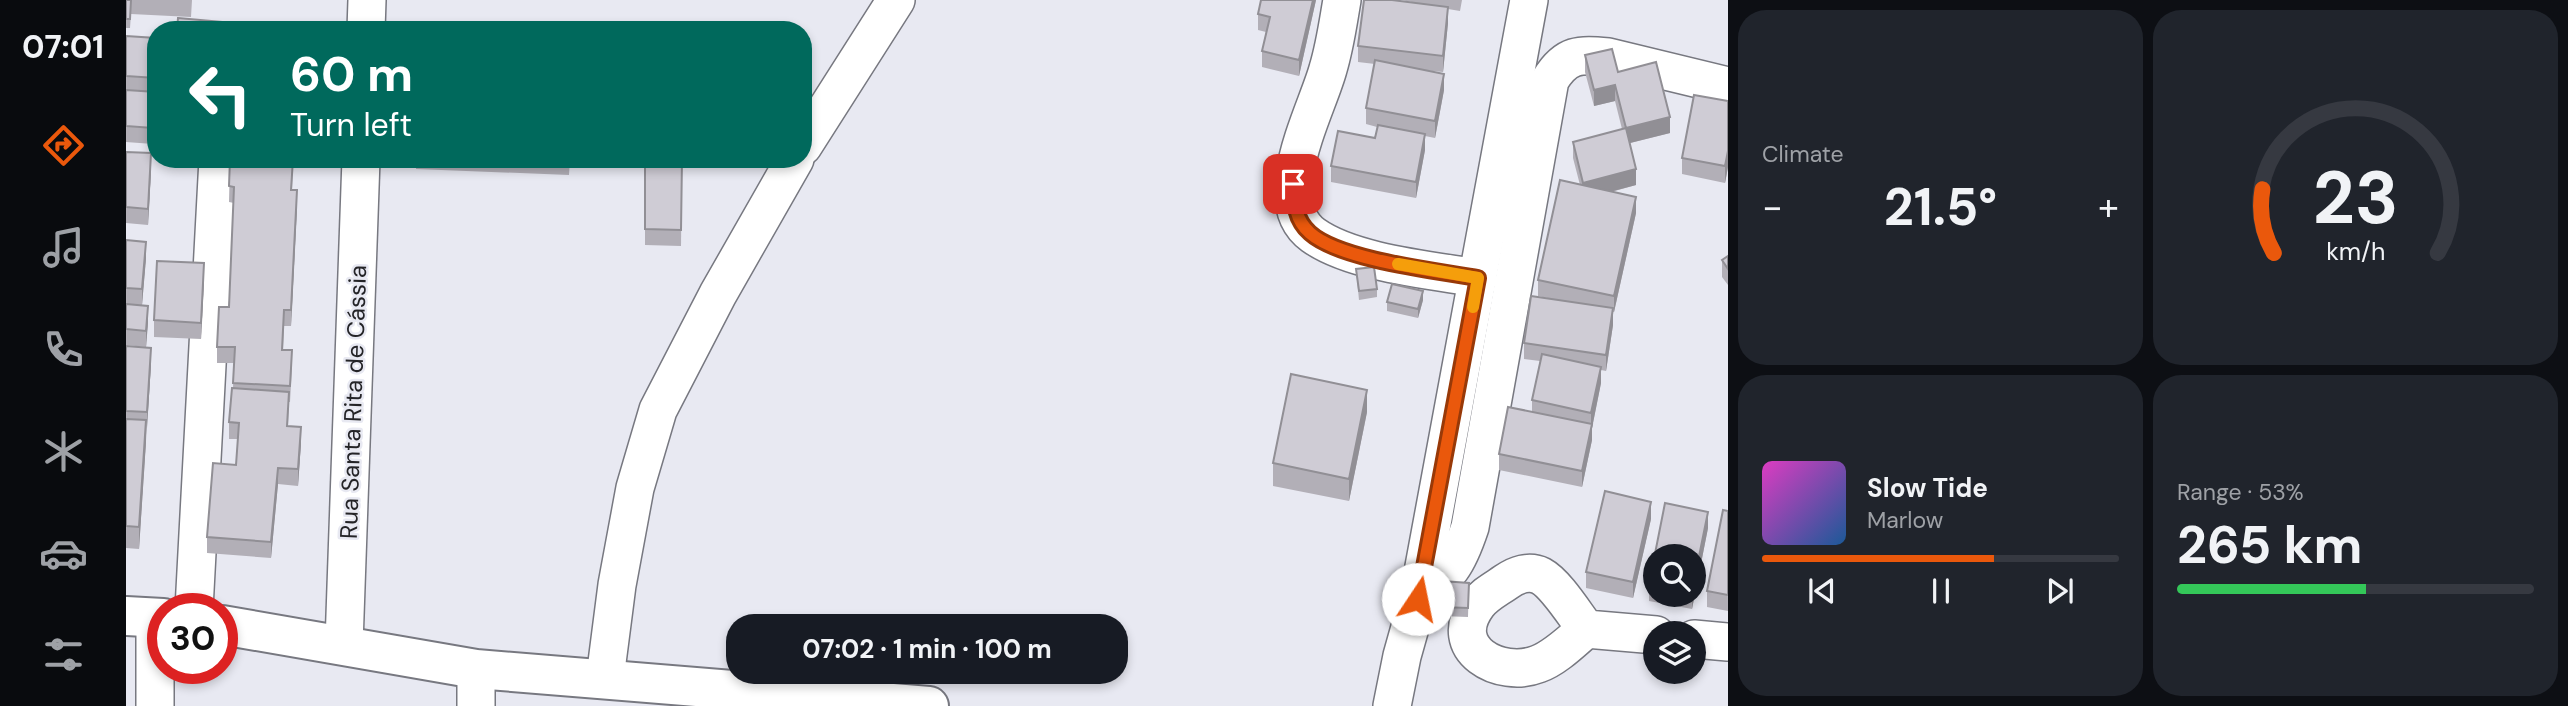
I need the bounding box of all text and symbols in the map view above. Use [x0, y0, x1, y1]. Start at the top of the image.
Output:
text: 07:01 [22, 26, 104, 68]
text: 60 m [290, 42, 413, 106]
icon: left [175, 49, 266, 140]
text: Turn left [290, 104, 412, 146]
icon: directions [39, 121, 88, 170]
text: Climate [1762, 139, 1844, 169]
text: 23 [2313, 152, 2398, 247]
pin [1263, 154, 1323, 214]
icon: arrive [1274, 165, 1312, 203]
text: 21.5° [1884, 173, 1997, 241]
text: − [1762, 182, 1783, 232]
text: + [2098, 182, 2119, 232]
icon: music [39, 223, 88, 272]
text: km/h [2326, 235, 2385, 268]
street label: Rua Santa Rita de Cássia [333, 264, 373, 540]
icon: phone [39, 325, 88, 374]
icon: climate [39, 427, 88, 476]
text: Slow Tide [1867, 471, 1988, 505]
text: Range · 53% [2177, 477, 2304, 507]
text: Marlow [1867, 505, 1943, 535]
text: 265 km [2177, 511, 2362, 579]
icon: car [39, 529, 88, 578]
map controls [1643, 544, 1706, 684]
button: search [1643, 544, 1706, 607]
position arrow [1381, 562, 1455, 636]
icon: previous [1803, 572, 1841, 610]
icon: pause [1922, 572, 1960, 610]
icon: next [2041, 572, 2079, 610]
speed limit sign: 30 [147, 593, 238, 684]
button: layers [1643, 621, 1706, 684]
icon: filters [39, 630, 88, 679]
text: 07:02 · 1 min · 100 m [802, 632, 1052, 666]

